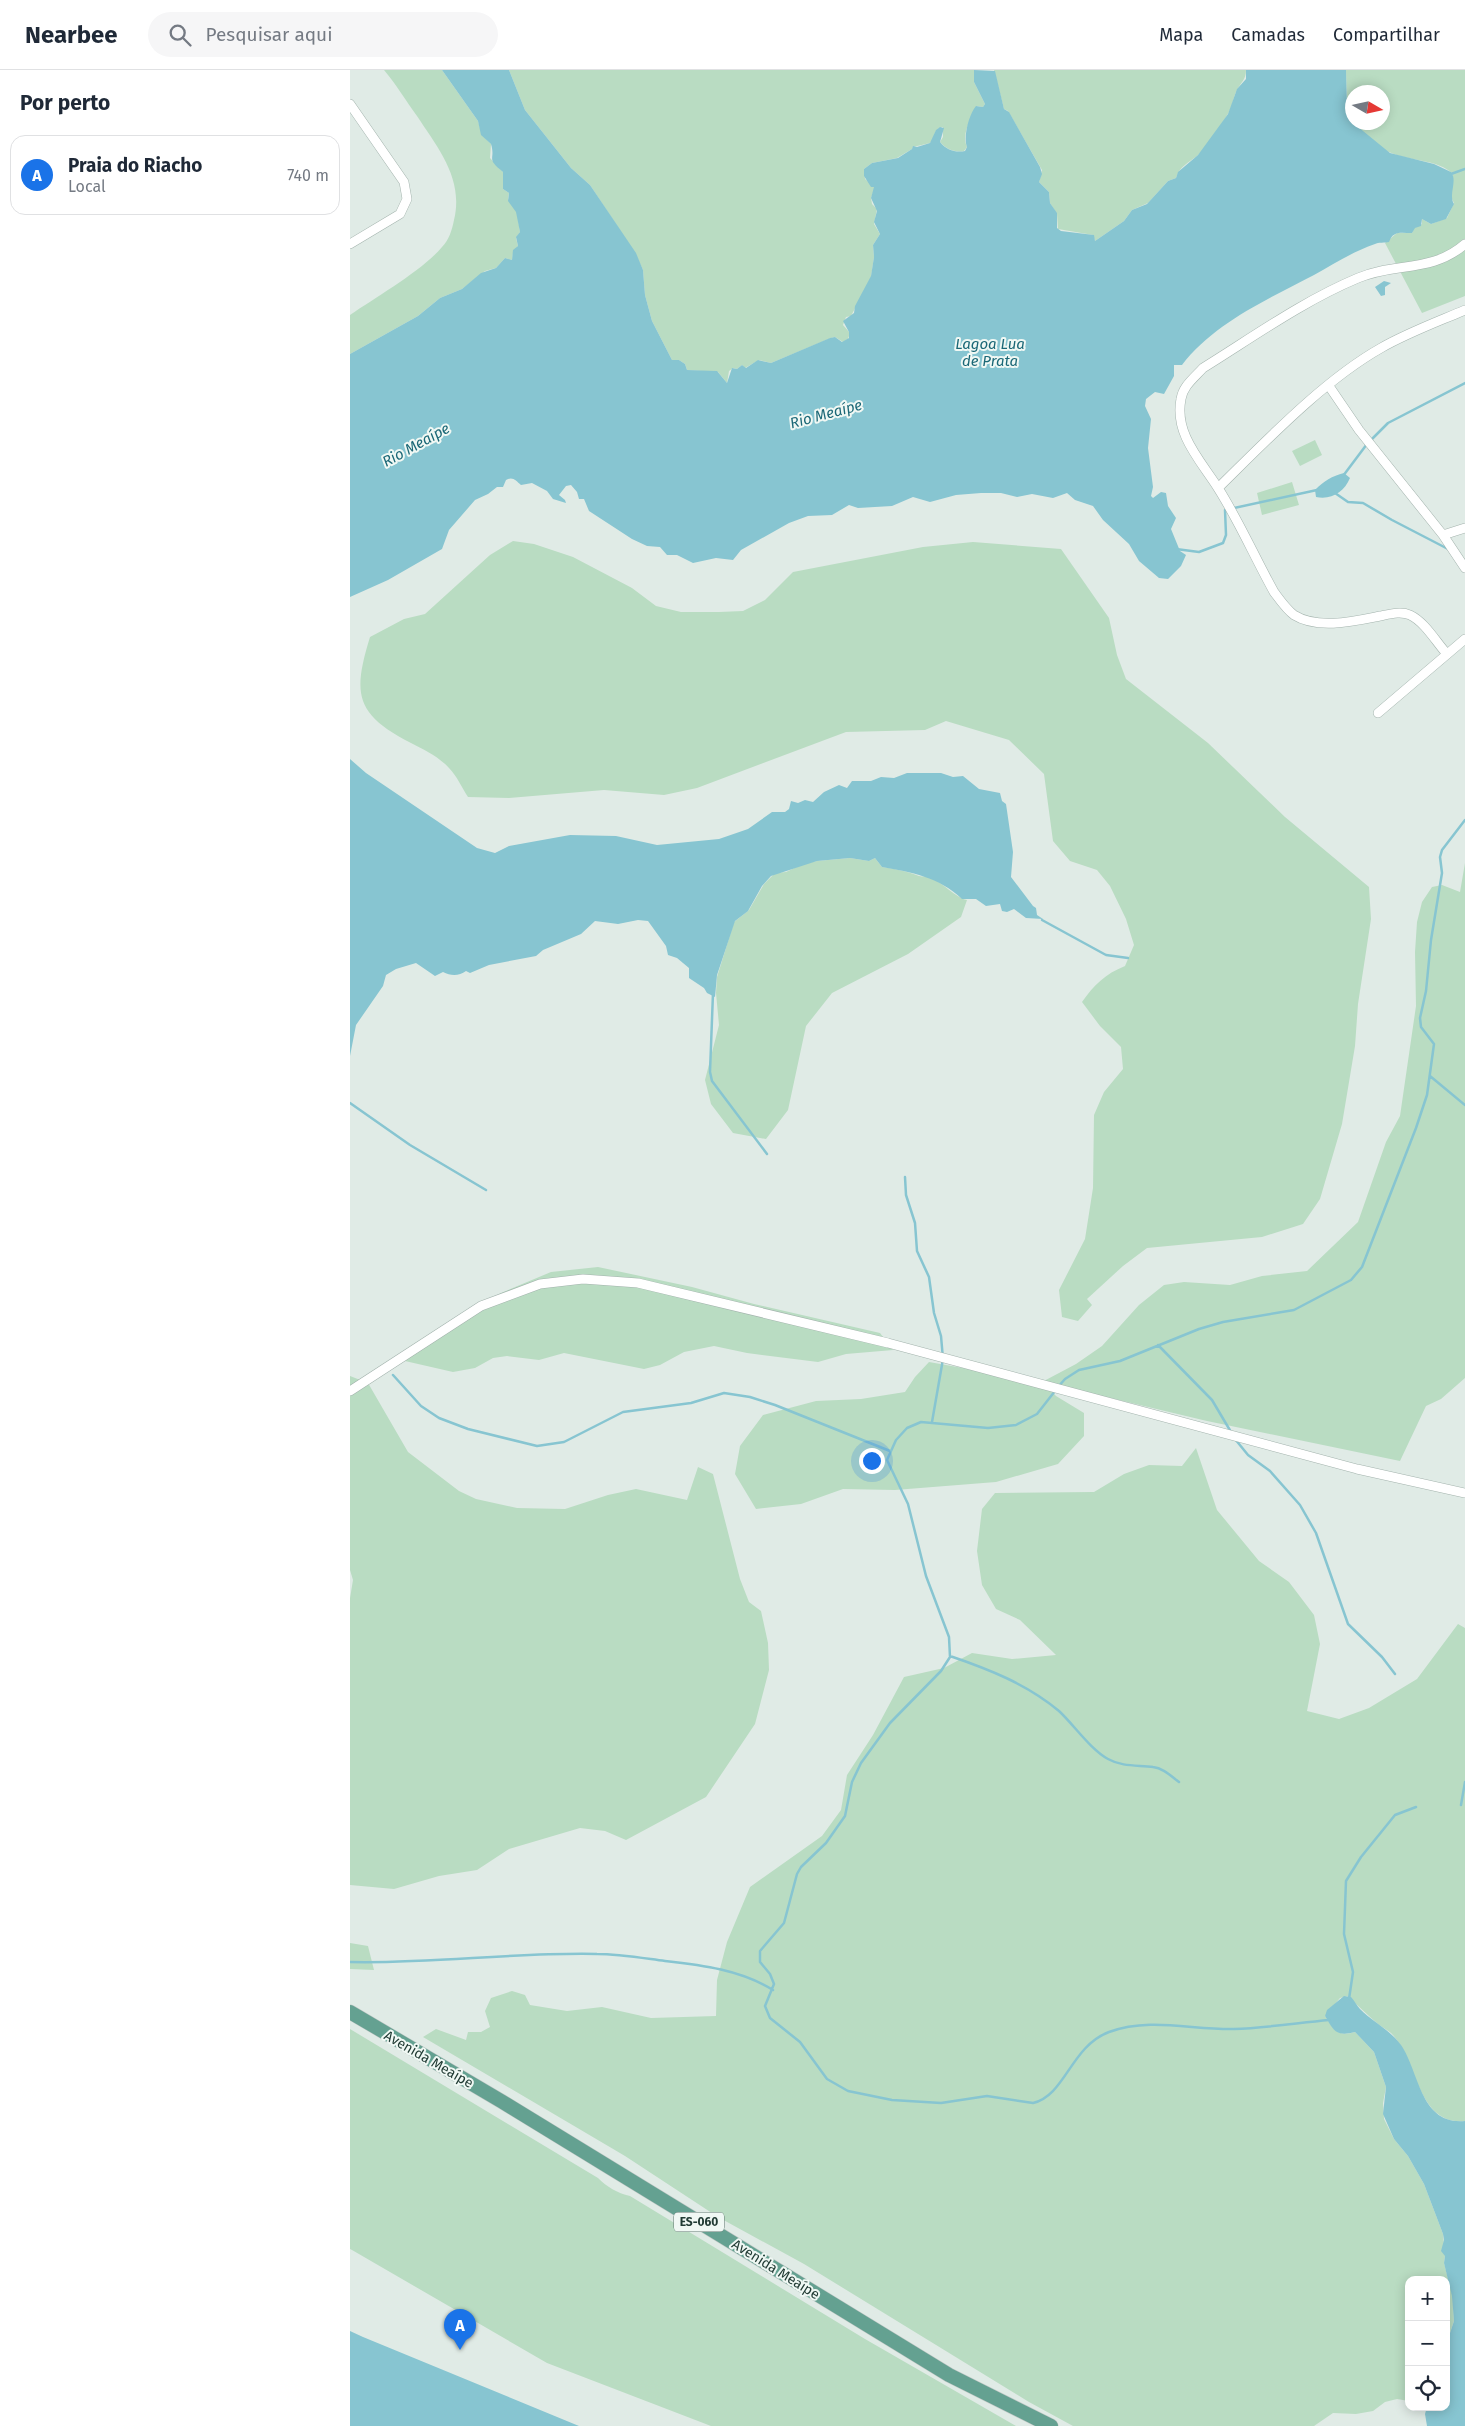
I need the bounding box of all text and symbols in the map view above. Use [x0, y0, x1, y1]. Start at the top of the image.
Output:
search box [148, 12, 498, 57]
text: Nearbee [25, 21, 118, 49]
icon: search [166, 21, 194, 49]
text: Pesquisar aqui [206, 23, 333, 46]
text: Mapa [1159, 24, 1203, 46]
text: Camadas [1231, 24, 1305, 46]
text: Compartilhar [1333, 24, 1440, 46]
north arrow [1345, 85, 1390, 130]
text: Por perto [20, 90, 110, 116]
text: Praia do Riacho [68, 154, 202, 177]
text: A [32, 166, 42, 185]
text: 740 m [287, 166, 329, 185]
text: Local [68, 177, 106, 196]
water label: Lagoa Lua de Prata [955, 335, 1025, 370]
water label: Rio Meaípe [788, 396, 864, 432]
water label: Rio Meaípe [379, 419, 453, 471]
your location [859, 1448, 885, 1474]
street label: Avenida Meaípe [381, 2027, 476, 2092]
road number: ES-060 [674, 2212, 724, 2232]
street label: Avenida Meaípe [729, 2236, 823, 2303]
map controls [1405, 2276, 1450, 2411]
button: + [1405, 2276, 1450, 2321]
pin: A [444, 2309, 476, 2350]
button: − [1405, 2321, 1450, 2366]
button: locate [1405, 2366, 1450, 2411]

